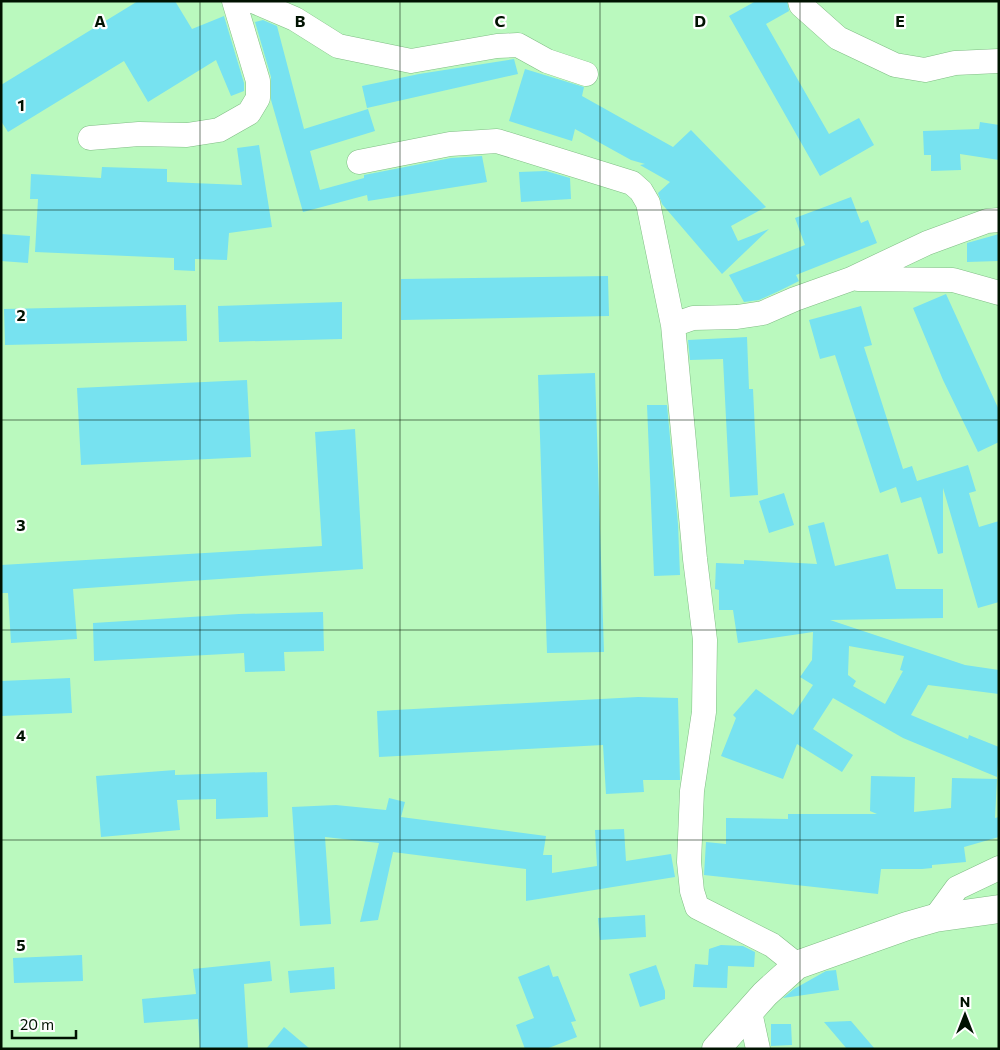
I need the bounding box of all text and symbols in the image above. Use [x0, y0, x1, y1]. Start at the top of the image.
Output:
text: A [94, 11, 106, 30]
text: B [295, 11, 306, 30]
text: C [495, 11, 506, 30]
text: D [694, 11, 706, 30]
text: E [895, 11, 905, 30]
text: 1 [17, 95, 25, 114]
text: 2 [16, 305, 26, 324]
text: 3 [16, 515, 26, 534]
text: 4 [16, 725, 26, 744]
text: 5 [16, 935, 26, 954]
north arrow [940, 990, 990, 1040]
text: N [960, 993, 970, 1010]
scale bar [12, 1008, 76, 1040]
text: 20 m [20, 1015, 54, 1033]

